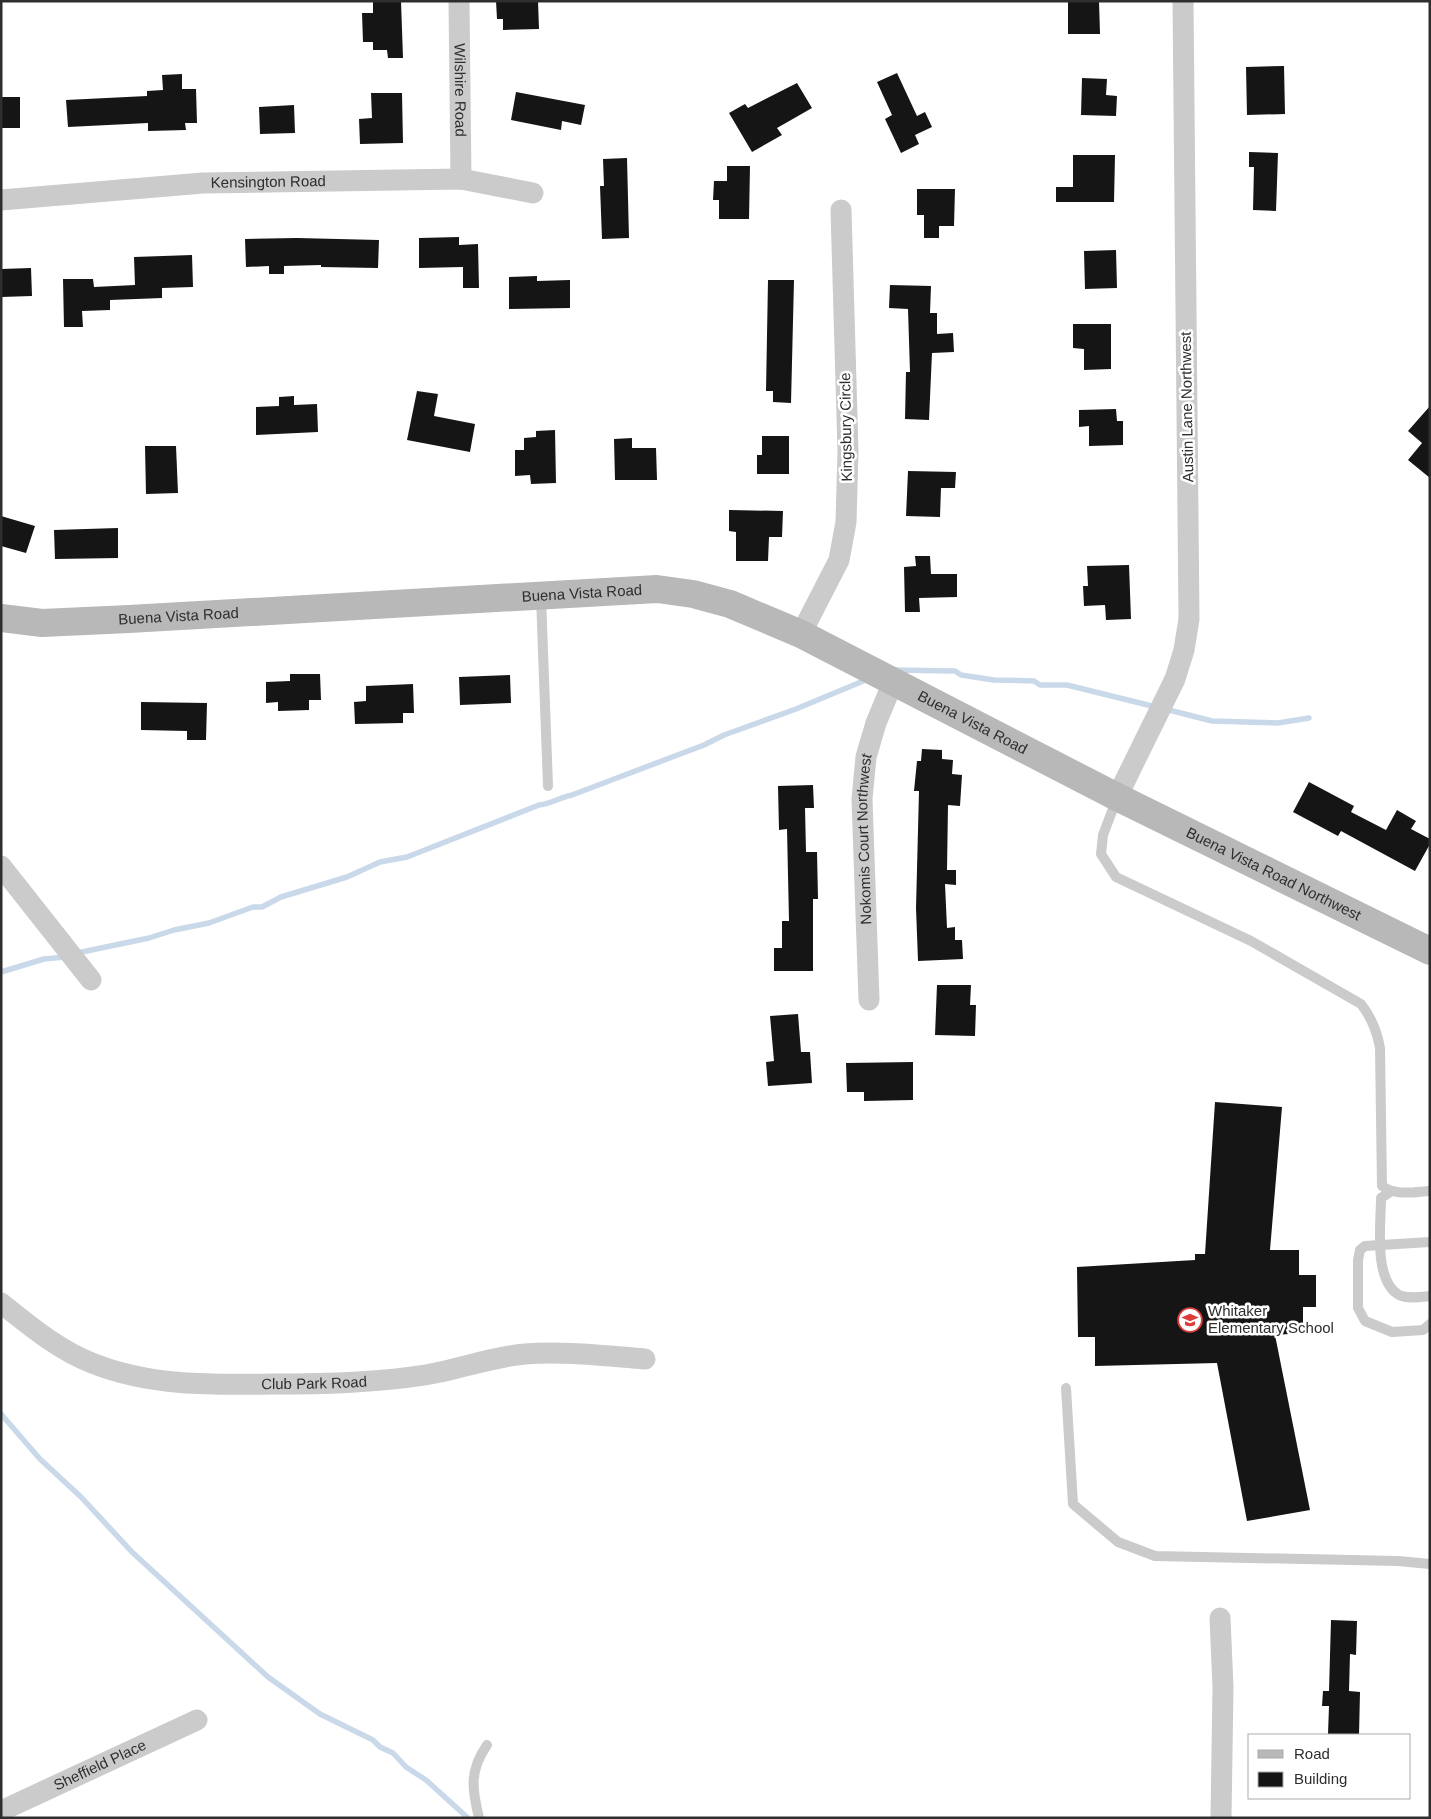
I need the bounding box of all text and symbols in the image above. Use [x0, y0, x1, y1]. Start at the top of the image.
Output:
street label: Wilshire Road [451, 43, 470, 137]
street label: Kensington Road [211, 172, 326, 191]
street label: Austin Lane Northwest [1177, 331, 1196, 483]
street label: Kingsbury Circle [836, 372, 855, 482]
street label: Buena Vista Road [521, 581, 643, 605]
street label: Buena Vista Road [118, 604, 239, 627]
street label: Buena Vista Road [915, 687, 1030, 757]
street label: Nokomis Court Northwest [853, 751, 875, 925]
street label: Buena Vista Road Northwest [1184, 823, 1365, 924]
place label: Whitaker Elementary School [1208, 1302, 1334, 1336]
school or university icon: Whitaker Elementary School [1177, 1307, 1203, 1333]
street label: Club Park Road [261, 1372, 368, 1392]
legend [1248, 1734, 1411, 1799]
street label: Sheffield Place [51, 1736, 149, 1793]
text: Road [1294, 1745, 1330, 1762]
text: Building [1294, 1770, 1347, 1787]

